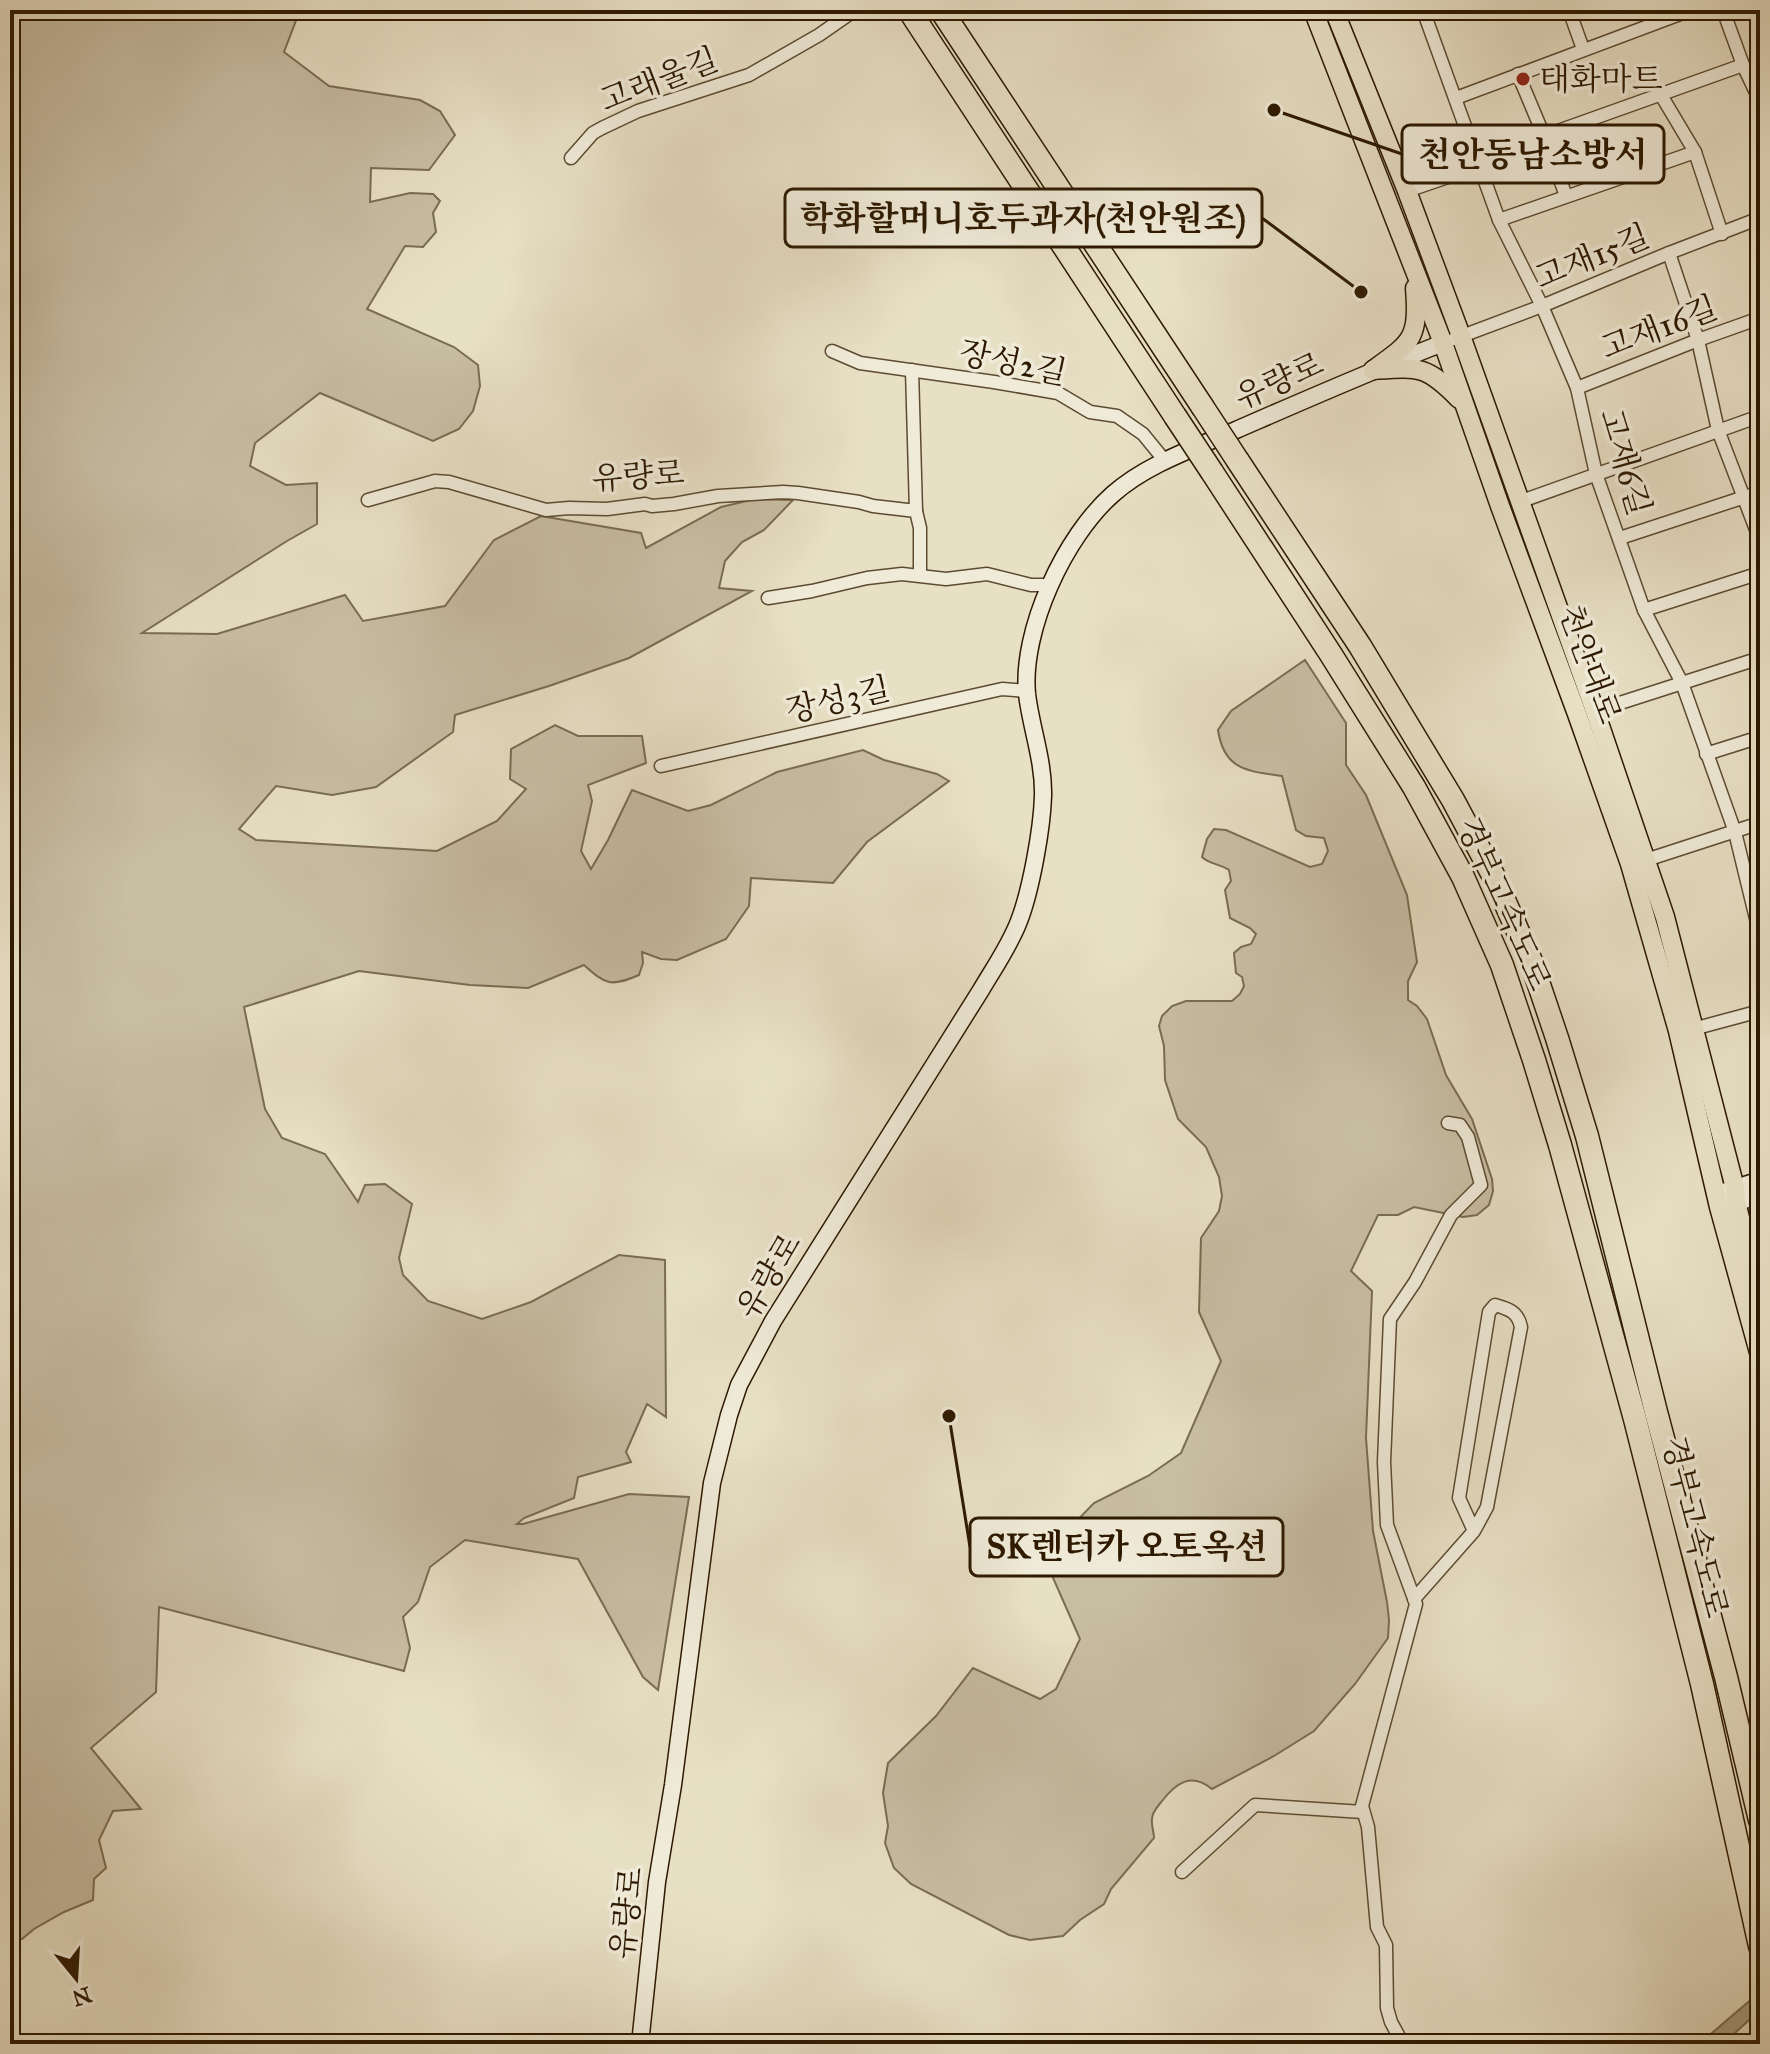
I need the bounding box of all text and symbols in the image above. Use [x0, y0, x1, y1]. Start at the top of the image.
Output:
street label: 고래울길 [594, 40, 724, 120]
place label: 태화마트 [1539, 60, 1663, 99]
marker: 태화마트 [1514, 70, 1532, 88]
callout: 천안동남소방서 [1402, 125, 1664, 183]
text: 천안동남소방서 [1418, 134, 1648, 175]
callout: 학화할머니호두과자(천안원조) [785, 189, 1262, 247]
text: 학화할머니호두과자(천안원조) [800, 198, 1246, 239]
street label: 고재15길 [1529, 216, 1655, 298]
street label: 고재16길 [1595, 288, 1723, 368]
street label: 장성2길 [956, 333, 1070, 393]
street label: 유량로 [1229, 344, 1329, 418]
street label: 고재6길 [1591, 404, 1659, 520]
street label: 유량로 [590, 453, 686, 499]
street label: 천안대로 [1551, 599, 1629, 729]
street label: 장성3길 [782, 669, 894, 731]
street label: 경부고속도로 [1448, 811, 1560, 997]
street label: 유량로 [728, 1226, 810, 1326]
street label: 경부고속도로 [1654, 1432, 1736, 1622]
callout: SK렌터카 오토옥션 [970, 1518, 1283, 1576]
text: SK렌터카 오토옥션 [987, 1526, 1267, 1567]
street label: 유량로 [603, 1865, 651, 1961]
north arrow [36, 1938, 116, 2018]
text: N [69, 1981, 95, 2012]

